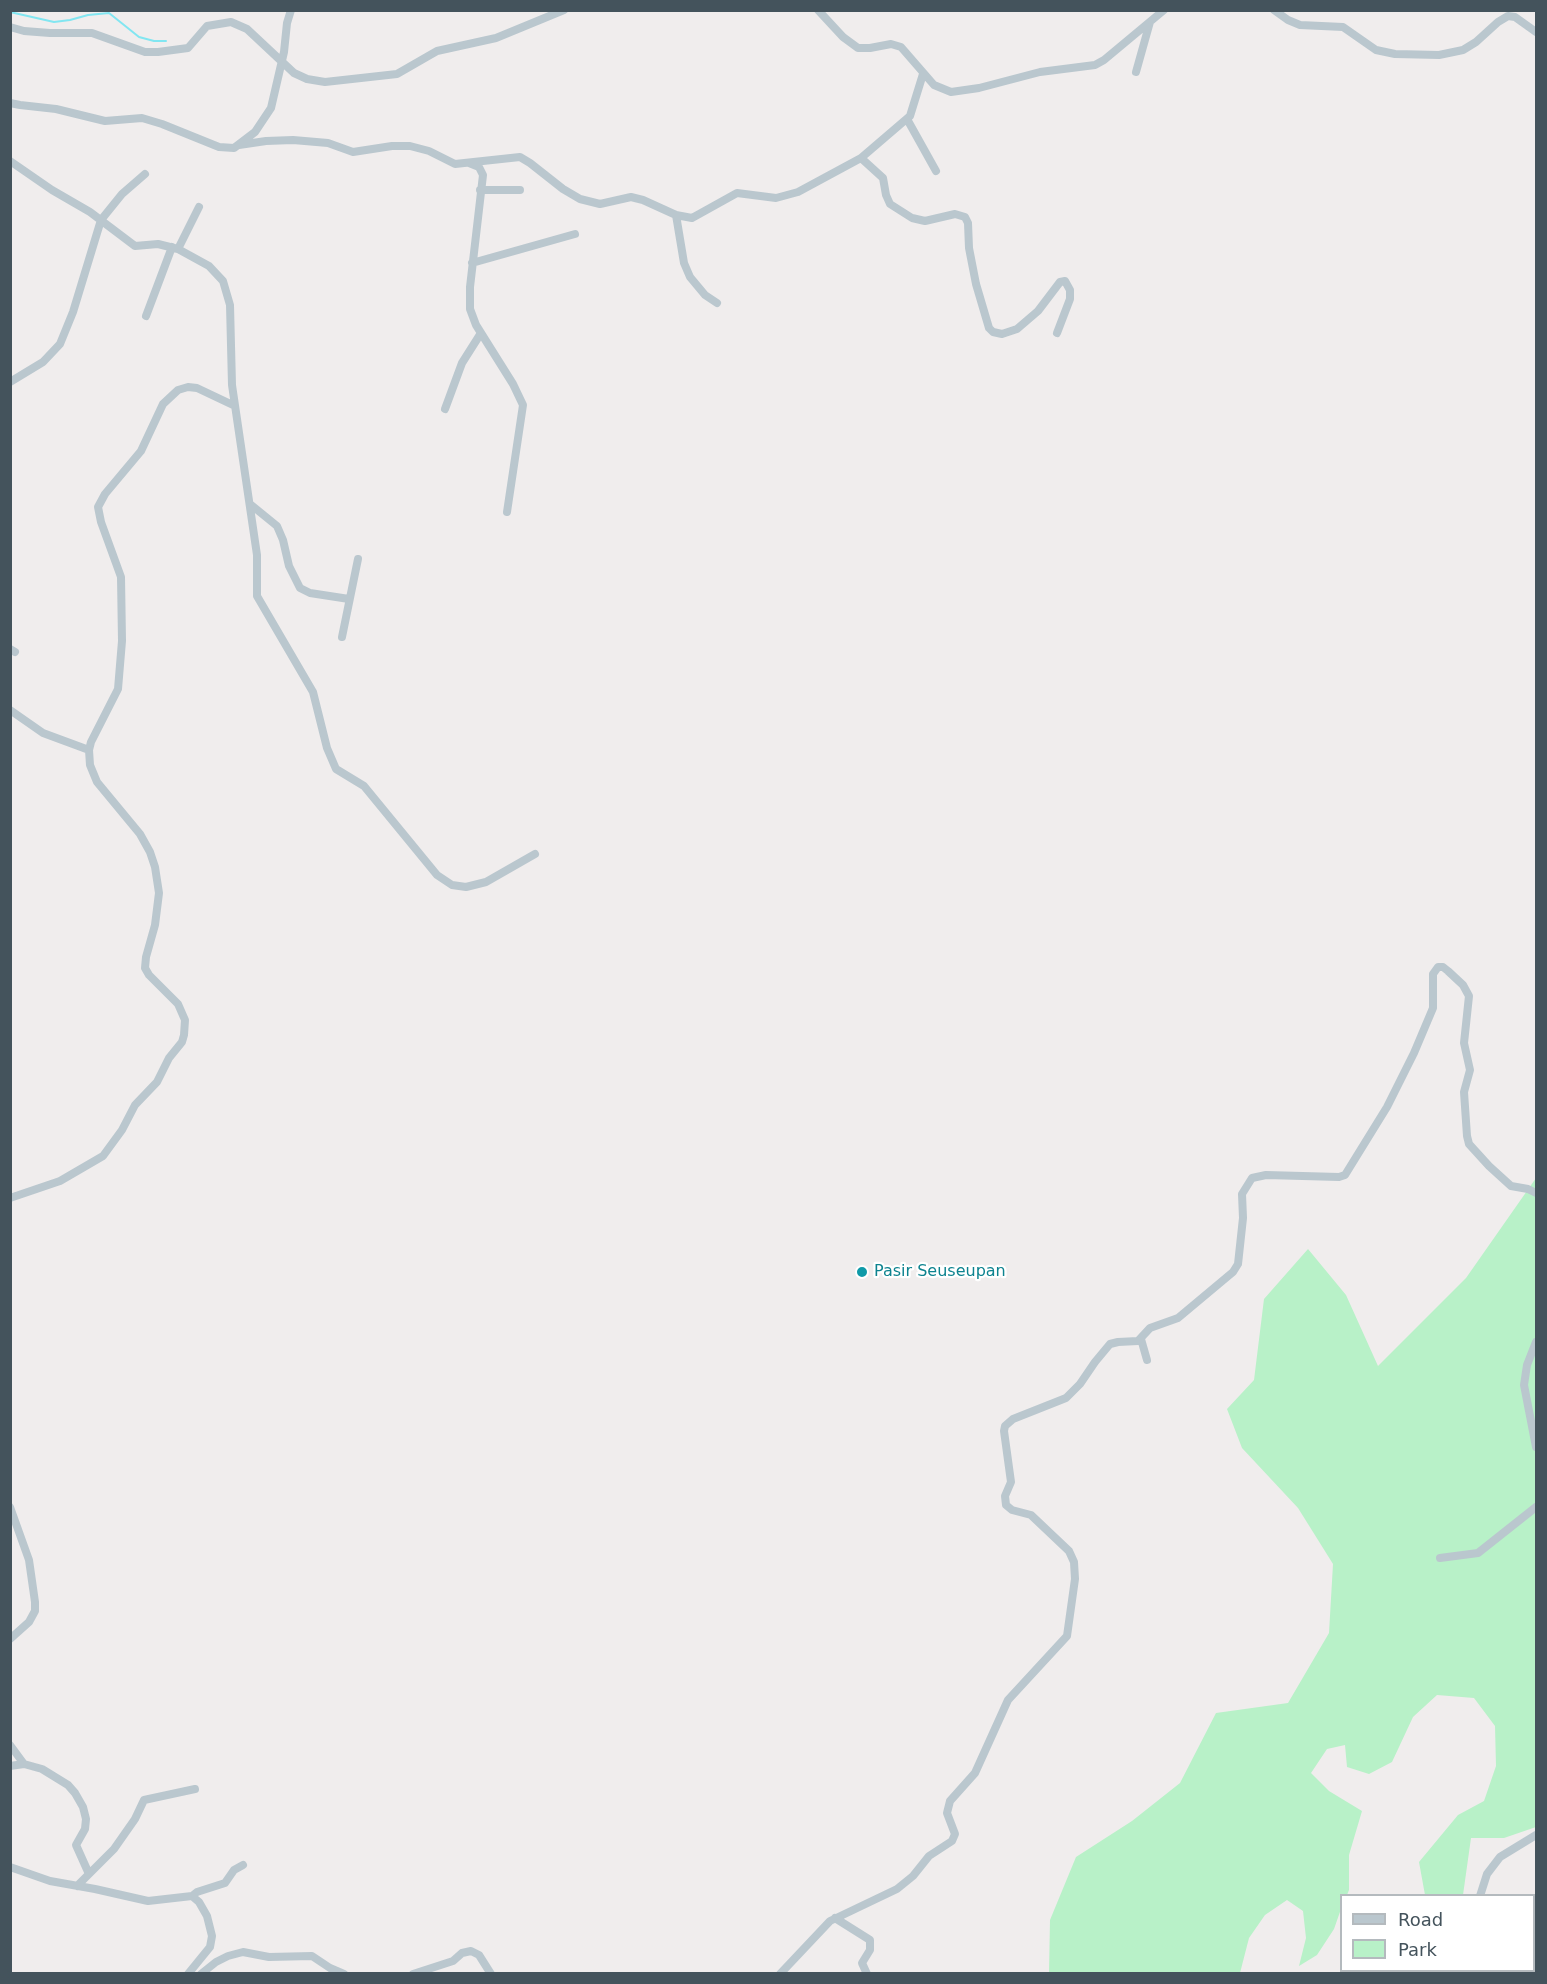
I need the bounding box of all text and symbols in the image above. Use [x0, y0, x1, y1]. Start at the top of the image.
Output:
place label: Pasir Seuseupan [874, 1262, 1006, 1282]
marker: Pasir Seuseupan [855, 1265, 869, 1279]
legend [1340, 1894, 1535, 1972]
text: Road [1398, 1909, 1443, 1930]
text: Park [1398, 1939, 1437, 1960]

